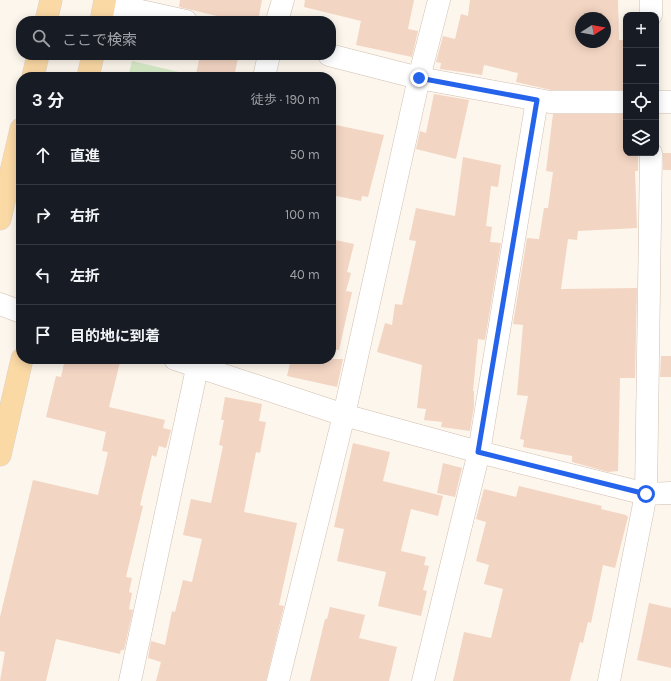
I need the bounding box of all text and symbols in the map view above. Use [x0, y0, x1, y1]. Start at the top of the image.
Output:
north arrow [575, 12, 611, 48]
map controls [623, 12, 659, 156]
button: + [623, 12, 659, 48]
search box [16, 16, 336, 60]
icon: search [30, 27, 52, 49]
text: ここで検索 [62, 31, 137, 49]
button: − [623, 48, 659, 84]
route end [410, 69, 428, 87]
button: locate [623, 84, 659, 120]
text: 3 分 [32, 90, 64, 110]
text: 徒歩 · 190 m [251, 92, 320, 107]
button: layers [623, 120, 659, 156]
icon: ahead [32, 144, 54, 166]
text: 直進 [70, 147, 100, 165]
text: 50 m [290, 147, 320, 162]
icon: right [32, 204, 54, 226]
text: 右折 [70, 207, 100, 225]
text: 100 m [285, 207, 320, 222]
icon: left [32, 264, 54, 286]
text: 左折 [70, 267, 100, 285]
text: 40 m [290, 267, 320, 282]
icon: arrive [32, 324, 54, 346]
text: 目的地に到着 [70, 327, 160, 345]
route start [637, 485, 655, 503]

